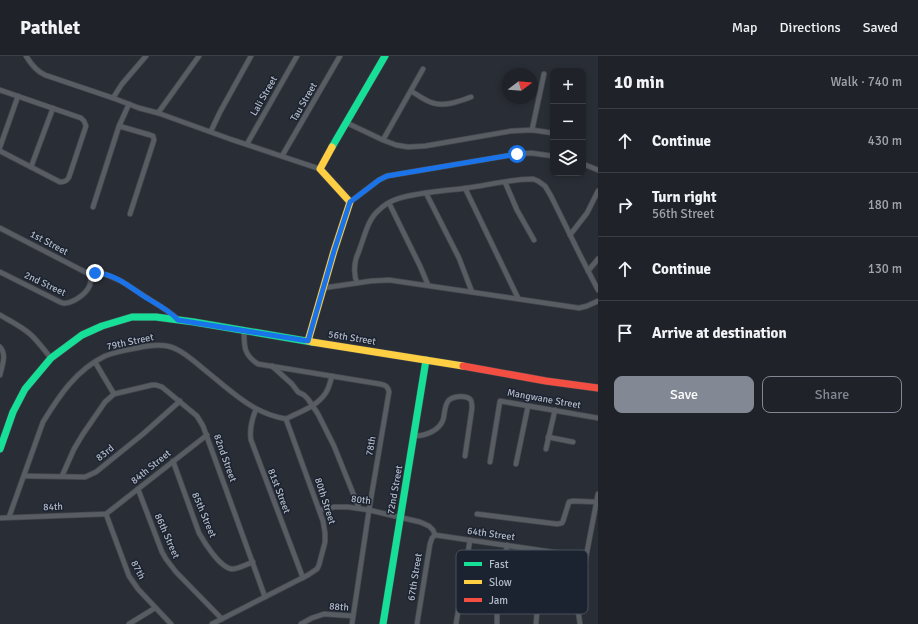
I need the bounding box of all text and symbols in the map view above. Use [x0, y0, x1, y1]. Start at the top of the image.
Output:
text: Pathlet [20, 16, 80, 40]
text: Map [732, 19, 758, 36]
text: Directions [780, 19, 841, 36]
text: Saved [863, 19, 898, 36]
north arrow [502, 68, 538, 104]
map controls [550, 68, 586, 176]
button: + [550, 68, 586, 104]
text: 10 min [614, 72, 664, 93]
street label: Lali Street [248, 73, 280, 118]
text: Walk · 740 m [831, 74, 902, 90]
street label: Tau Street [288, 80, 320, 124]
button: − [550, 104, 586, 140]
icon: ahead [614, 130, 636, 152]
text: Continue [652, 132, 711, 150]
text: 430 m [868, 133, 902, 149]
button: layers [550, 140, 586, 176]
route start [508, 145, 526, 163]
text: Turn right [652, 188, 717, 206]
icon: right [614, 194, 636, 216]
text: 180 m [868, 197, 902, 213]
text: 56th Street [652, 206, 714, 222]
street label: 1st Street [28, 228, 71, 258]
icon: ahead [614, 258, 636, 280]
text: Continue [652, 260, 711, 278]
text: 130 m [868, 261, 902, 277]
route end [86, 264, 104, 282]
street label: 2nd Street [22, 269, 68, 299]
icon: arrive [614, 322, 636, 344]
text: Arrive at destination [652, 324, 787, 342]
street label: 56th Street [327, 328, 377, 348]
street label: 79th Street [105, 331, 155, 353]
button: Save [614, 376, 754, 413]
button: Share [762, 376, 902, 413]
street label: Mangwane Street [506, 387, 582, 411]
street label: 82nd Street [211, 433, 239, 484]
street label: 78th [363, 435, 379, 457]
street label: 83rd [94, 442, 116, 464]
street label: 84th Street [129, 447, 174, 487]
street label: 72nd Street [385, 464, 405, 516]
street label: 81st Street [265, 467, 293, 516]
street label: 80th Street [312, 476, 338, 526]
street label: 85th Street [189, 491, 219, 540]
street label: 80th [350, 493, 372, 507]
street label: 84th [43, 501, 63, 513]
street label: 86th Street [152, 512, 182, 561]
street label: 64th Street [466, 525, 516, 543]
legend [456, 550, 588, 614]
street label: 67th Street [405, 552, 425, 602]
street label: 87th [128, 558, 148, 582]
text: Fast [489, 558, 509, 571]
text: Slow [489, 576, 512, 589]
text: Jam [489, 594, 508, 607]
street label: 88th [329, 600, 349, 614]

